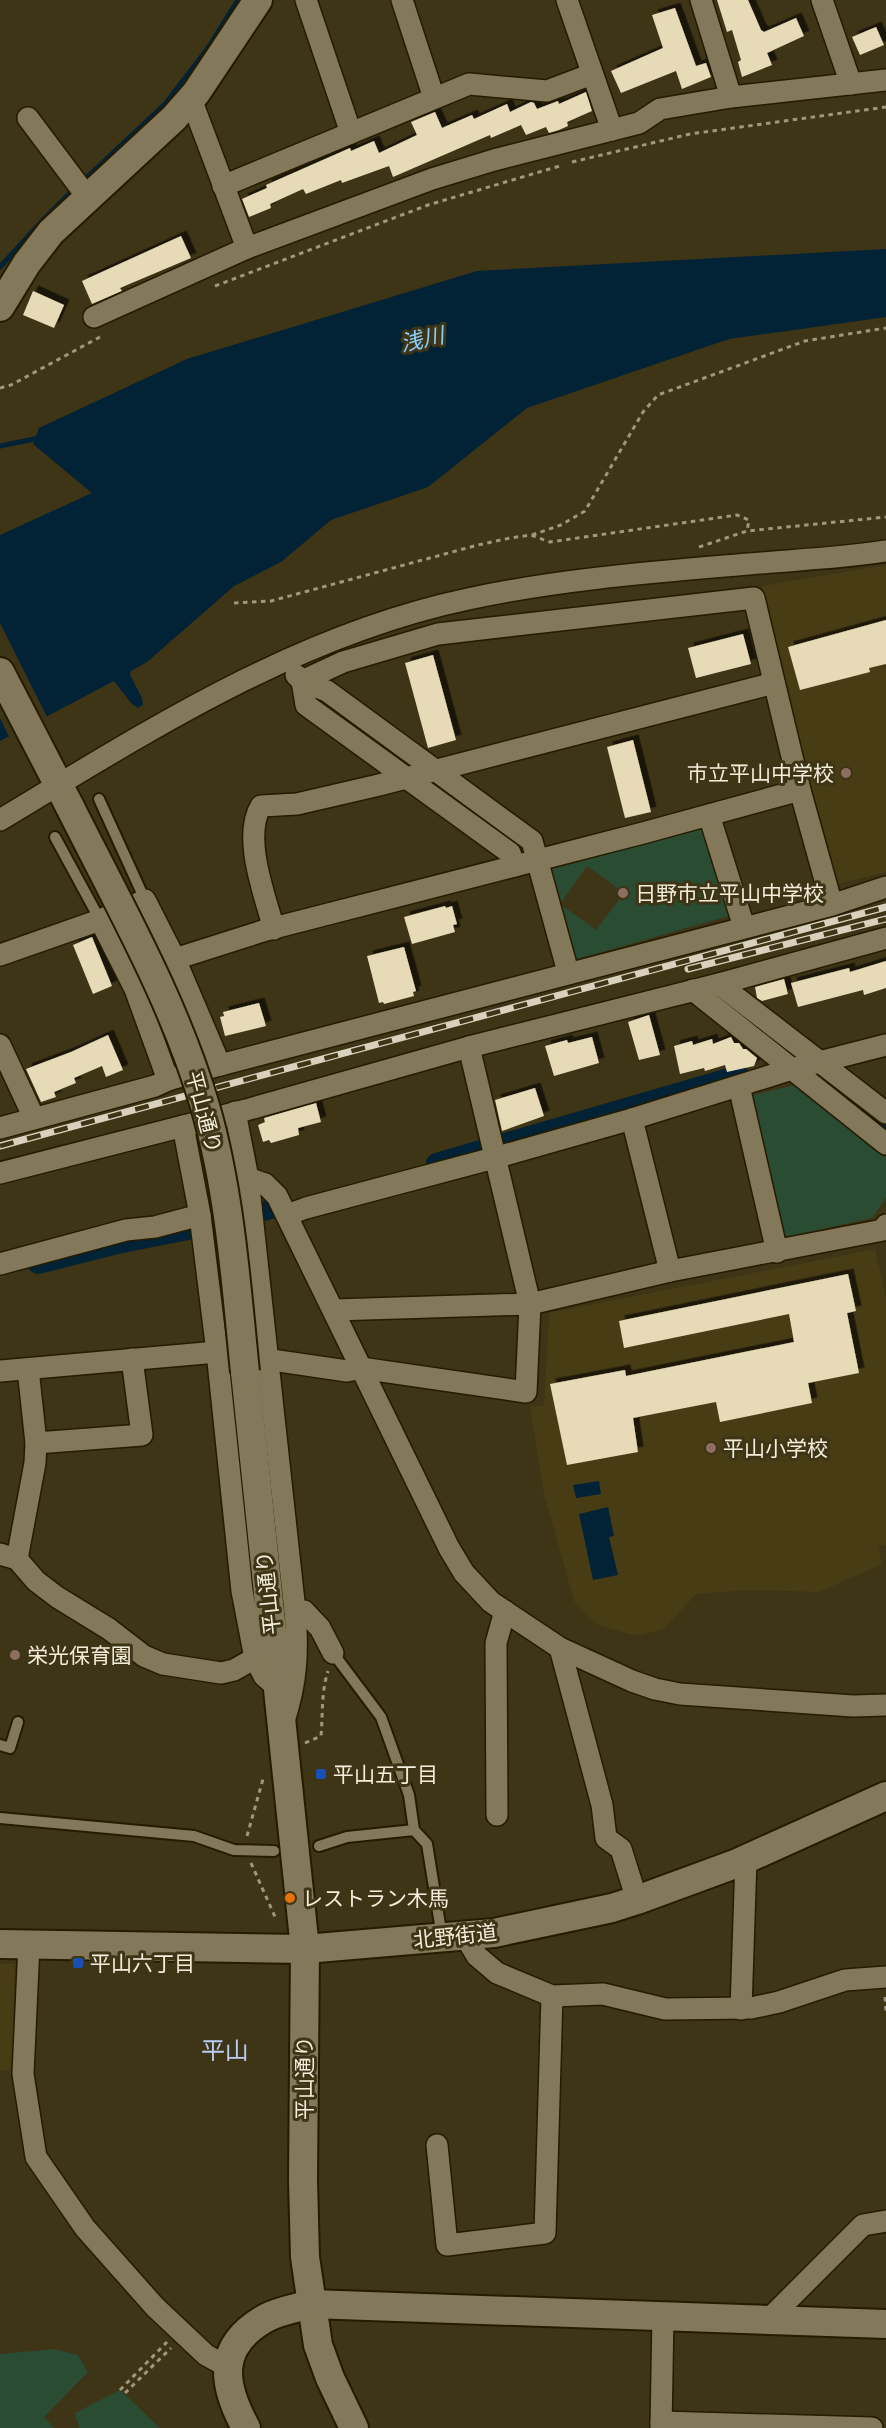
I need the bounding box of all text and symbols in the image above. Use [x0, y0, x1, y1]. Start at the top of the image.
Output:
water label: 浅川 [398, 320, 448, 357]
place label: 市立平山中学校 [687, 760, 834, 787]
marker: 市立平山中学校 [839, 766, 853, 780]
place label: 日野市立平山中学校 [635, 880, 824, 907]
marker: 日野市立平山中学校 [616, 886, 630, 900]
street label: 平山通り [180, 1068, 228, 1156]
place label: 平山小学校 [723, 1435, 828, 1462]
marker: 平山小学校 [704, 1441, 718, 1455]
street label: 平山通り [250, 1550, 286, 1636]
place label: 栄光保育園 [27, 1642, 132, 1669]
marker: 栄光保育園 [8, 1648, 22, 1662]
place label: 平山五丁目 [333, 1761, 438, 1788]
marker: 平山五丁目 [314, 1767, 328, 1781]
place label: レストラン木馬 [302, 1885, 449, 1912]
marker: レストラン木馬 [283, 1891, 297, 1905]
street label: 北野街道 [412, 1918, 498, 1954]
place label: 平山六丁目 [90, 1950, 195, 1977]
marker: 平山六丁目 [71, 1956, 85, 1970]
district label: 平山 [201, 2035, 249, 2066]
street label: 平山通り [291, 2036, 318, 2120]

